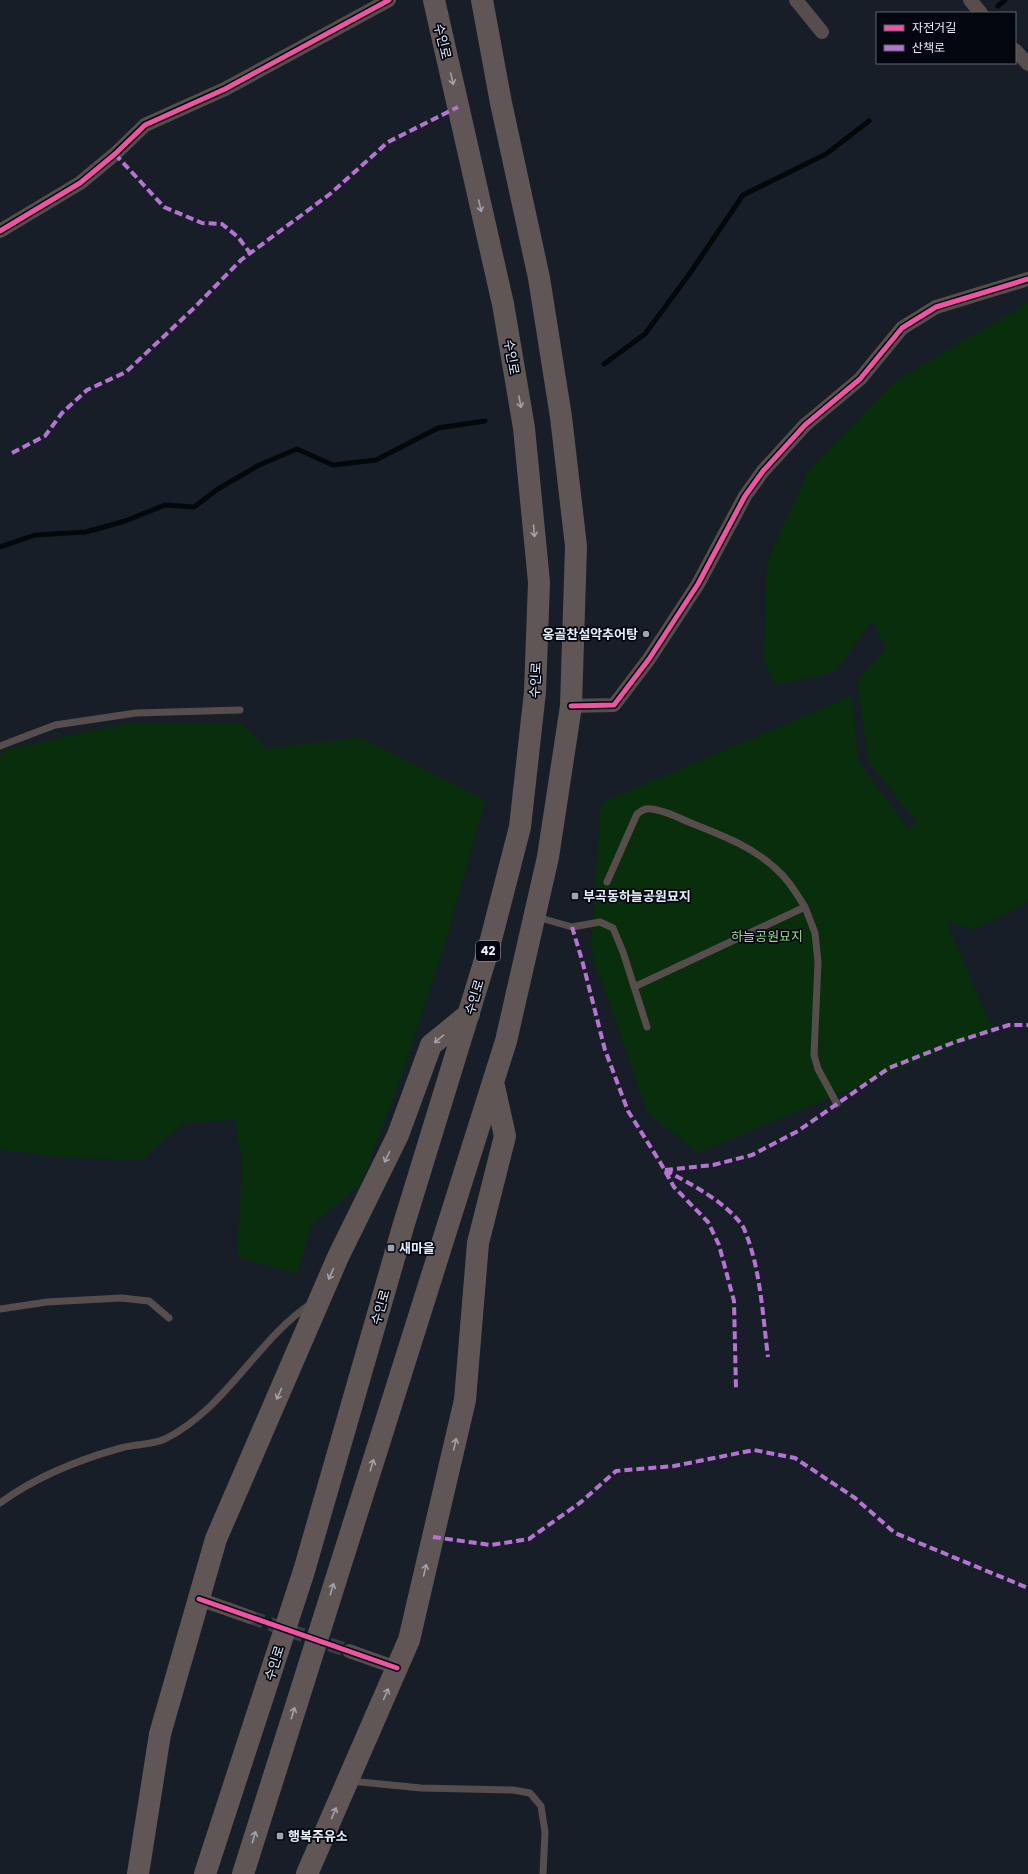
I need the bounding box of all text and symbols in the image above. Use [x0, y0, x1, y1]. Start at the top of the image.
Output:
legend [876, 12, 1016, 64]
text: 자전거길 [912, 19, 956, 36]
street label: 수인로 [429, 21, 456, 61]
text: 산책로 [912, 39, 945, 56]
one-way arrow [448, 72, 456, 85]
one-way arrow [477, 199, 485, 212]
street label: 수인로 [499, 338, 524, 376]
one-way arrow [516, 395, 524, 408]
one-way arrow [530, 524, 537, 537]
place label: 옹골찬설악추어탕 [542, 625, 638, 644]
marker: 옹골찬설악추어탕 [641, 629, 651, 639]
street label: 수인로 [525, 662, 546, 698]
place label: 부곡동하늘공원묘지 [583, 887, 691, 906]
marker: 부곡동하늘공원묘지 [570, 891, 580, 901]
park label: 하늘공원묘지 [731, 927, 803, 946]
road number: 42 [476, 941, 500, 961]
street label: 수인로 [460, 977, 489, 1017]
one-way arrow [433, 1035, 444, 1044]
one-way arrow [383, 1151, 391, 1163]
place label: 새마을 [399, 1239, 435, 1258]
marker: 새마을 [386, 1243, 396, 1253]
one-way arrow [327, 1268, 334, 1280]
street label: 수인로 [366, 1287, 395, 1327]
one-way arrow [275, 1387, 282, 1399]
one-way arrow [452, 1437, 459, 1450]
one-way arrow [368, 1459, 376, 1471]
one-way arrow [422, 1564, 430, 1577]
one-way arrow [329, 1583, 337, 1595]
street label: 수인로 [260, 1643, 289, 1683]
one-way arrow [383, 1688, 390, 1700]
one-way arrow [290, 1707, 298, 1719]
one-way arrow [331, 1807, 339, 1819]
place label: 행복주유소 [288, 1827, 348, 1846]
one-way arrow [251, 1830, 258, 1843]
marker: 행복주유소 [275, 1831, 285, 1841]

